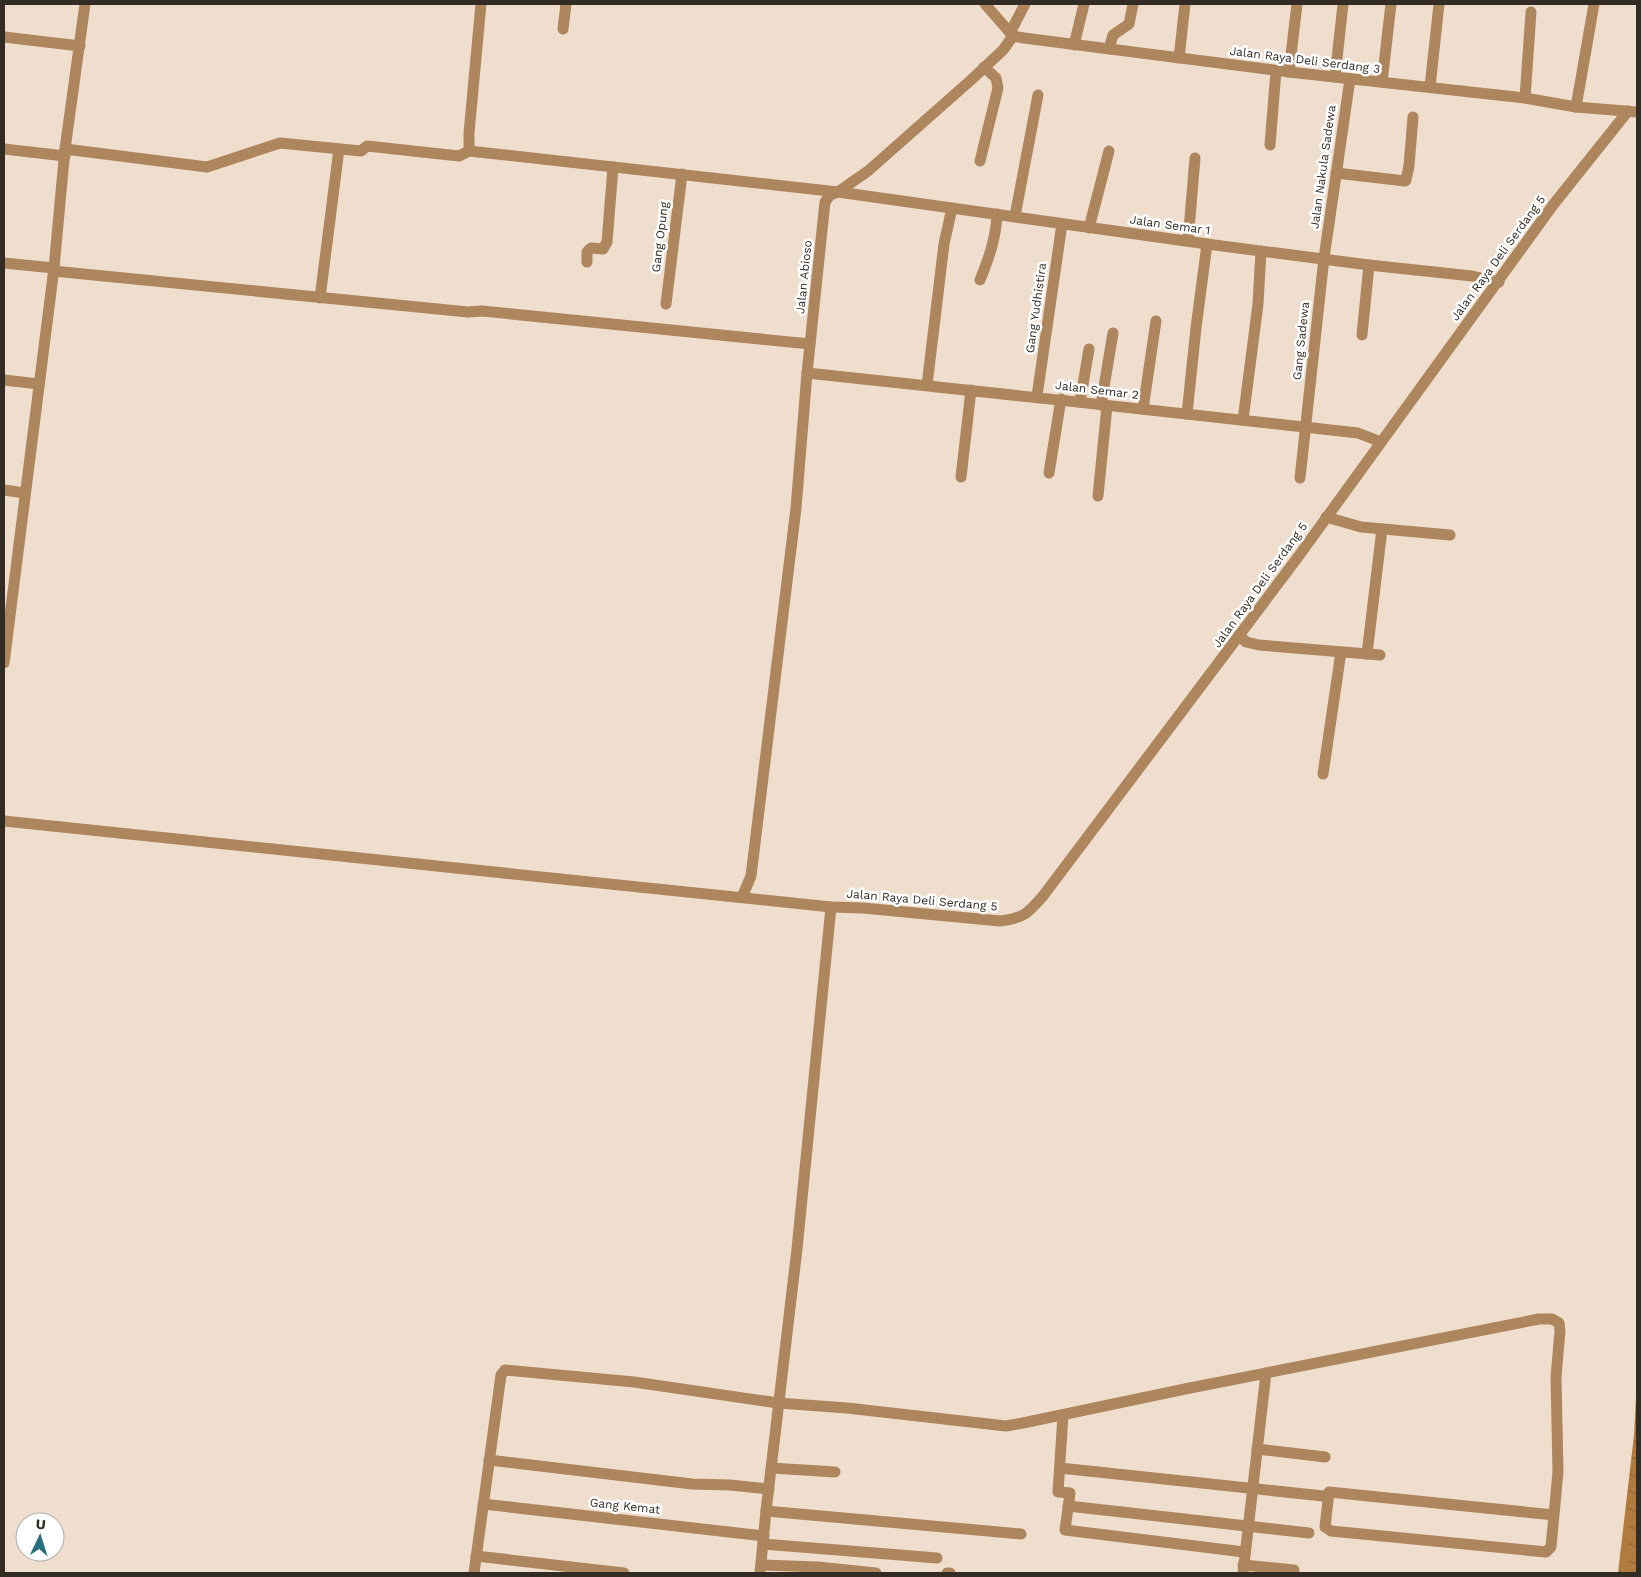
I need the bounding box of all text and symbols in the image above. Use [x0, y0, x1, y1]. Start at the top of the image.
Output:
street label: Jalan Raya Deli Serdang 3 [1229, 44, 1381, 76]
street label: Jalan Nakula Sadewa [1307, 104, 1339, 230]
street label: Jalan Raya Deli Serdang 5 [1448, 193, 1548, 323]
street label: Gang Opung [649, 200, 671, 273]
street label: Jalan Semar 1 [1129, 212, 1211, 238]
street label: Jalan Abioso [793, 239, 815, 315]
street label: Gang Yudhistira [1023, 262, 1049, 354]
street label: Gang Sadewa [1290, 301, 1312, 381]
street label: Jalan Semar 2 [1055, 378, 1139, 402]
street label: Jalan Raya Deli Serdang 5 [1210, 520, 1310, 650]
street label: Jalan Raya Deli Serdang 5 [846, 886, 998, 914]
street label: Gang Kemat [589, 1495, 661, 1517]
north arrow [15, 1512, 65, 1562]
text: U [35, 1516, 46, 1532]

